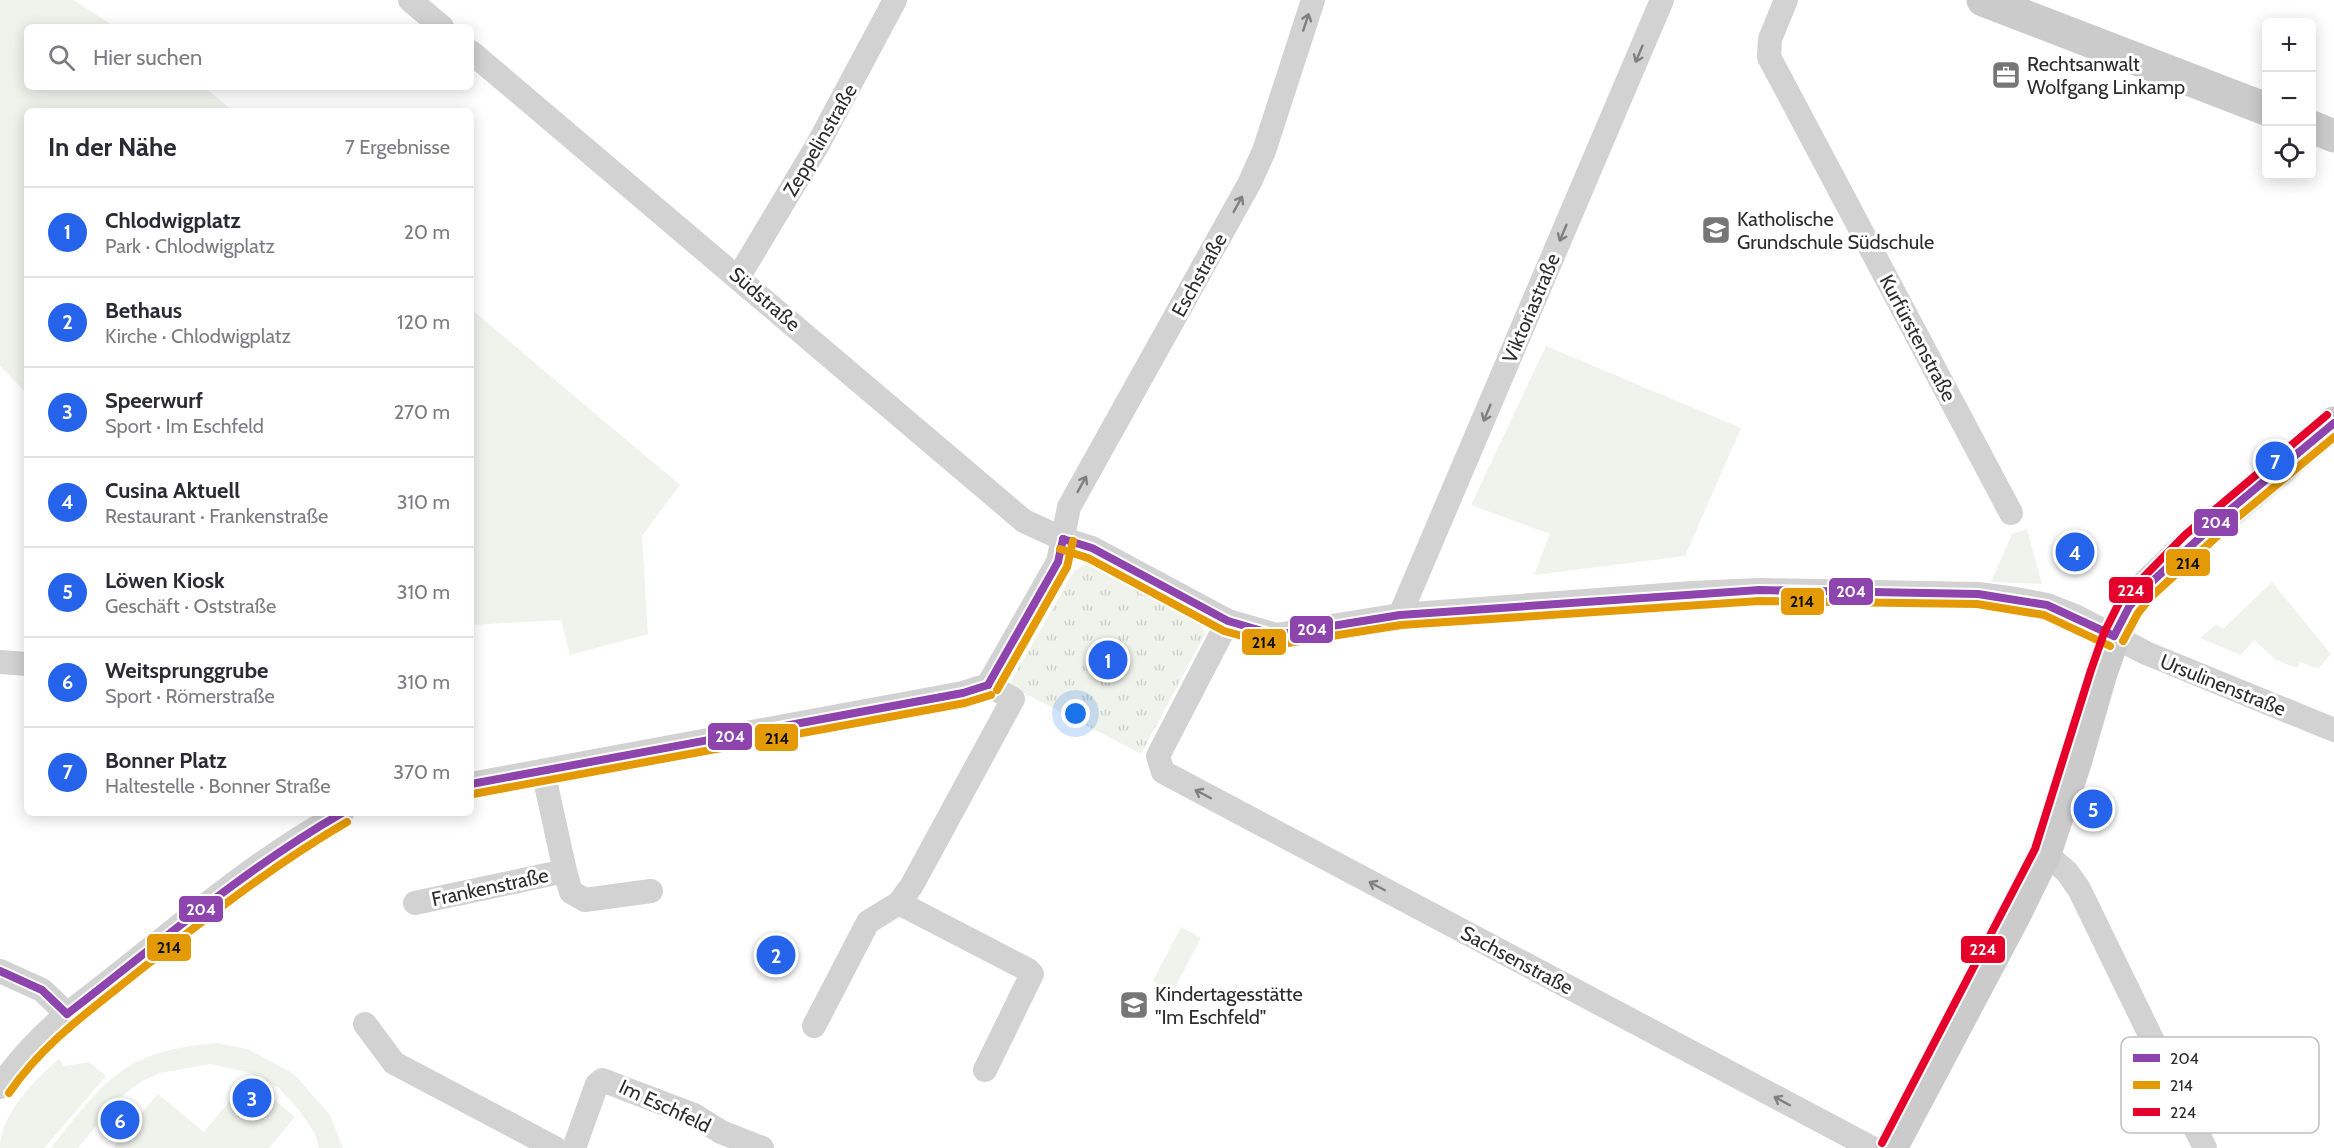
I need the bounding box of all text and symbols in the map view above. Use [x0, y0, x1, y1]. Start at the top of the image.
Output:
one-way arrow [1301, 13, 1312, 32]
map controls [2262, 18, 2316, 180]
button: + [2262, 18, 2316, 72]
search box [24, 24, 474, 90]
icon: search [45, 41, 78, 74]
text: Hier suchen [93, 44, 202, 71]
one-way arrow [1633, 44, 1645, 62]
place label: Rechtsanwalt Wolfgang Linkamp [2027, 52, 2185, 99]
office icon: Rechtsanwalt Wolfgang Linkamp [1990, 59, 2022, 91]
button: − [2262, 72, 2316, 126]
street label: Zeppelinstraße [778, 80, 862, 200]
button: locate [2262, 126, 2316, 180]
text: In der Nähe [48, 131, 177, 163]
text: 7 Ergebnisse [345, 135, 450, 159]
one-way arrow [1232, 196, 1244, 213]
text: Chlodwigplatz [105, 207, 241, 234]
place label: Katholische Grundschule Südschule [1737, 207, 1934, 254]
school or university icon: Katholische Grundschule Südschule [1700, 214, 1732, 246]
text: 1 [64, 220, 71, 244]
text: 20 m [404, 220, 450, 244]
one-way arrow [1557, 224, 1568, 242]
street label: Eschstraße [1166, 229, 1232, 321]
text: Park · Chlodwigplatz [105, 234, 275, 258]
street label: Viktoriastraße [1497, 250, 1565, 366]
street label: Südstraße [725, 262, 805, 336]
street label: Kurfürstenstraße [1875, 271, 1961, 405]
text: Bethaus [105, 297, 182, 324]
text: 2 [62, 310, 73, 334]
text: 120 m [397, 310, 450, 334]
text: Kirche · Chlodwigplatz [105, 324, 291, 348]
text: Speerwurf [105, 387, 203, 414]
text: 3 [62, 400, 73, 424]
text: 270 m [394, 400, 450, 424]
one-way arrow [1481, 403, 1492, 421]
text: Sport · Im Eschfeld [105, 414, 264, 438]
pin: 7 [2256, 438, 2294, 484]
one-way arrow [1076, 476, 1088, 493]
text: Cusina Aktuell [105, 477, 240, 504]
text: 4 [61, 490, 74, 514]
text: 310 m [397, 490, 450, 514]
text: Restaurant · Frankenstraße [105, 504, 328, 528]
line badge: 204 [2193, 508, 2239, 537]
text: 204 [2201, 513, 2231, 532]
pin: 4 [2056, 530, 2094, 574]
line badge: 214 [2165, 548, 2211, 577]
text: 214 [2176, 554, 2200, 573]
text: Löwen Kiosk [105, 567, 225, 594]
line badge: 224 [2108, 576, 2154, 604]
line badge: 204 [1828, 577, 1874, 606]
text: 5 [62, 580, 73, 604]
text: 310 m [397, 580, 450, 604]
text: 224 [2118, 581, 2144, 600]
text: 204 [1836, 582, 1866, 601]
line badge: 214 [1780, 587, 1825, 616]
text: 214 [1790, 592, 1814, 611]
text: Geschäft · Oststraße [105, 594, 276, 618]
line badge: 204 [1289, 615, 1334, 644]
text: 204 [1297, 620, 1327, 639]
line badge: 214 [1241, 628, 1287, 656]
text: 214 [1252, 633, 1276, 652]
pin: 1 [1088, 638, 1128, 682]
street label: Ursulinenstraße [2157, 649, 2289, 721]
text: Weitsprunggrube [105, 657, 268, 684]
text: 6 [62, 670, 73, 694]
text: 310 m [397, 670, 450, 694]
text: Sport · Römerstraße [105, 684, 275, 708]
your location [1061, 699, 1090, 728]
line badge: 204 [707, 722, 753, 751]
line badge: 214 [754, 723, 799, 752]
text: 204 [715, 727, 745, 746]
text: 214 [765, 729, 789, 748]
text: Bonner Platz [105, 747, 227, 774]
text: 7 [62, 760, 73, 784]
text: 370 m [393, 760, 450, 784]
text: Haltestelle · Bonner Straße [105, 774, 331, 798]
pin: 5 [2074, 786, 2112, 832]
one-way arrow [1194, 787, 1212, 799]
street label: Frankenstraße [429, 863, 551, 911]
one-way arrow [1369, 880, 1386, 892]
line badge: 204 [178, 895, 224, 923]
text: 204 [186, 900, 216, 919]
street label: Sachsenstraße [1457, 920, 1577, 1000]
pin: 2 [756, 932, 796, 978]
line badge: 214 [146, 933, 192, 962]
line badge: 224 [1960, 935, 2006, 964]
text: 214 [157, 938, 181, 957]
text: 224 [1970, 940, 1996, 959]
place label: Kindertagesstätte "Im Eschfeld" [1155, 982, 1303, 1029]
school or university icon: Kindertagesstätte "Im Eschfeld" [1118, 989, 1150, 1021]
legend [2121, 1037, 2319, 1133]
text: 204 [2170, 1049, 2199, 1068]
street label: Im Eschfeld [615, 1074, 715, 1138]
pin: 3 [232, 1076, 272, 1120]
text: 214 [2170, 1076, 2193, 1095]
one-way arrow [1774, 1094, 1792, 1106]
pin: 6 [100, 1098, 140, 1142]
text: 224 [2170, 1103, 2196, 1122]

